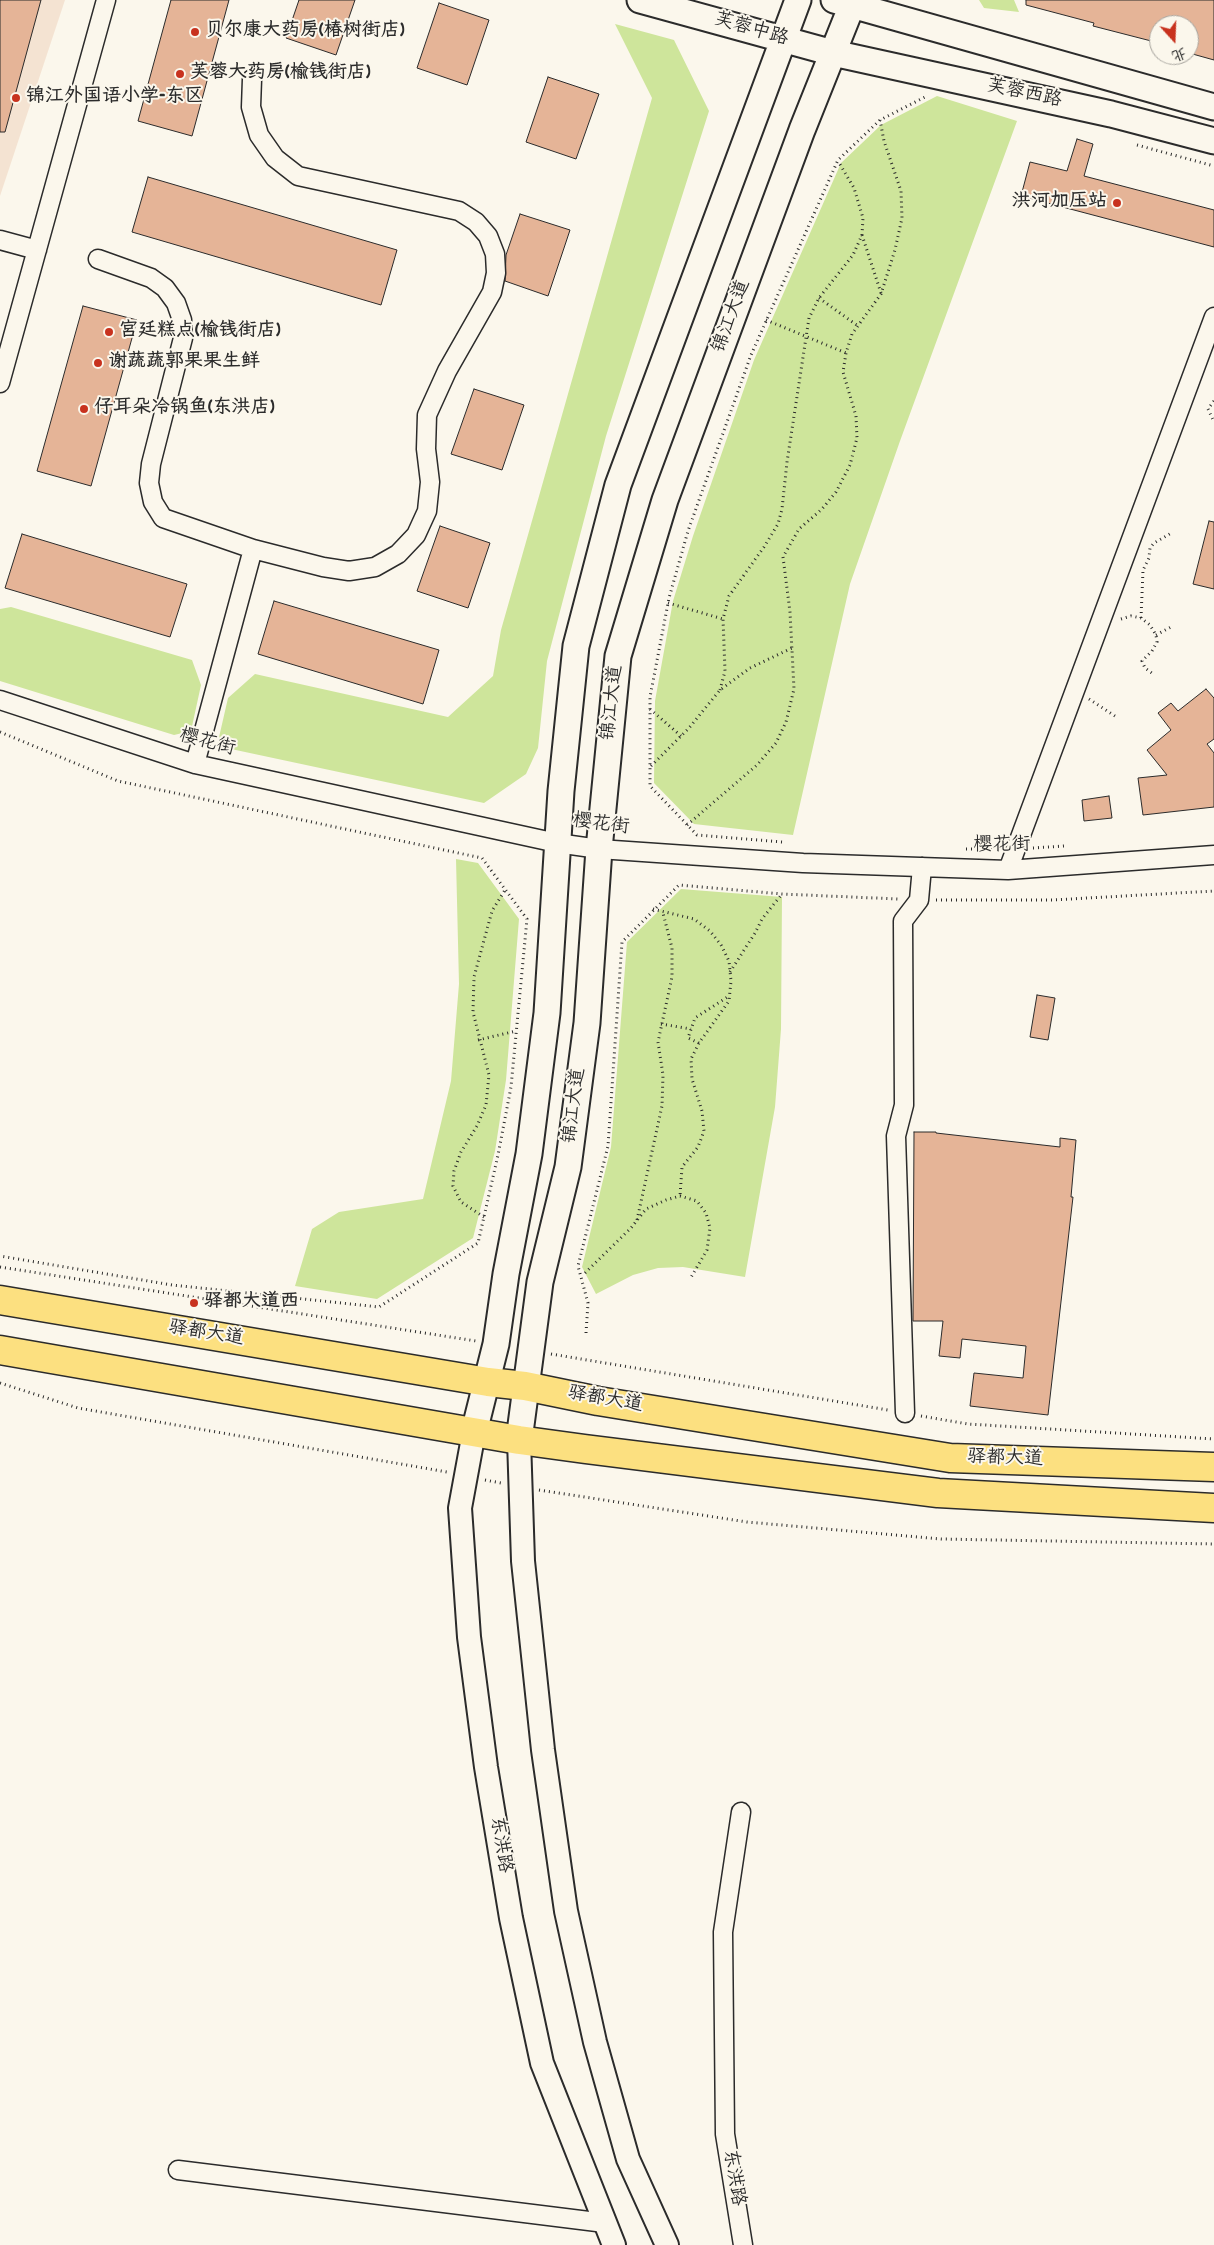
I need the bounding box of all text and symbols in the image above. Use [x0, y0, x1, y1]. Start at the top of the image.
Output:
street label: 芙蓉中路 [711, 10, 791, 52]
north arrow [1149, 15, 1199, 65]
place label: 贝尔康大药房(椿树街店) [205, 21, 404, 43]
marker: 贝尔康大药房(椿树街店) [189, 26, 201, 38]
text: 北 [1169, 41, 1189, 65]
place label: 芙蓉大药房(榆钱街店) [190, 63, 370, 85]
marker: 芙蓉大药房(榆钱街店) [174, 68, 186, 80]
street label: 芙蓉西路 [984, 76, 1064, 114]
place label: 锦江外国语小学-东区 [26, 87, 203, 109]
marker: 锦江外国语小学-东区 [10, 92, 22, 104]
place label: 洪河加压站 [1012, 192, 1107, 214]
marker: 洪河加压站 [1111, 197, 1123, 209]
street label: 锦江大道 [709, 277, 757, 357]
place label: 宫廷糕点(榆钱街店) [119, 321, 280, 343]
marker: 宫廷糕点(榆钱街店) [103, 326, 115, 338]
place label: 谢蔬蔬郭果果生鲜 [108, 352, 260, 374]
marker: 谢蔬蔬郭果果生鲜 [92, 357, 104, 369]
place label: 仔耳朵冷锅鱼(东洪店) [94, 398, 274, 420]
marker: 仔耳朵冷锅鱼(东洪店) [78, 403, 90, 415]
street label: 锦江大道 [599, 664, 629, 742]
street label: 樱花街 [177, 726, 237, 762]
street label: 樱花街 [571, 811, 631, 841]
street label: 樱花街 [973, 835, 1031, 859]
street label: 锦江大道 [560, 1067, 592, 1145]
place label: 驿都大道西 [204, 1292, 299, 1314]
marker: 驿都大道西 [188, 1297, 200, 1309]
street label: 驿都大道 [167, 1318, 245, 1352]
street label: 驿都大道 [566, 1383, 644, 1419]
street label: 驿都大道 [967, 1447, 1043, 1473]
street label: 东洪路 [483, 1815, 515, 1875]
street label: 东洪路 [716, 2148, 748, 2208]

